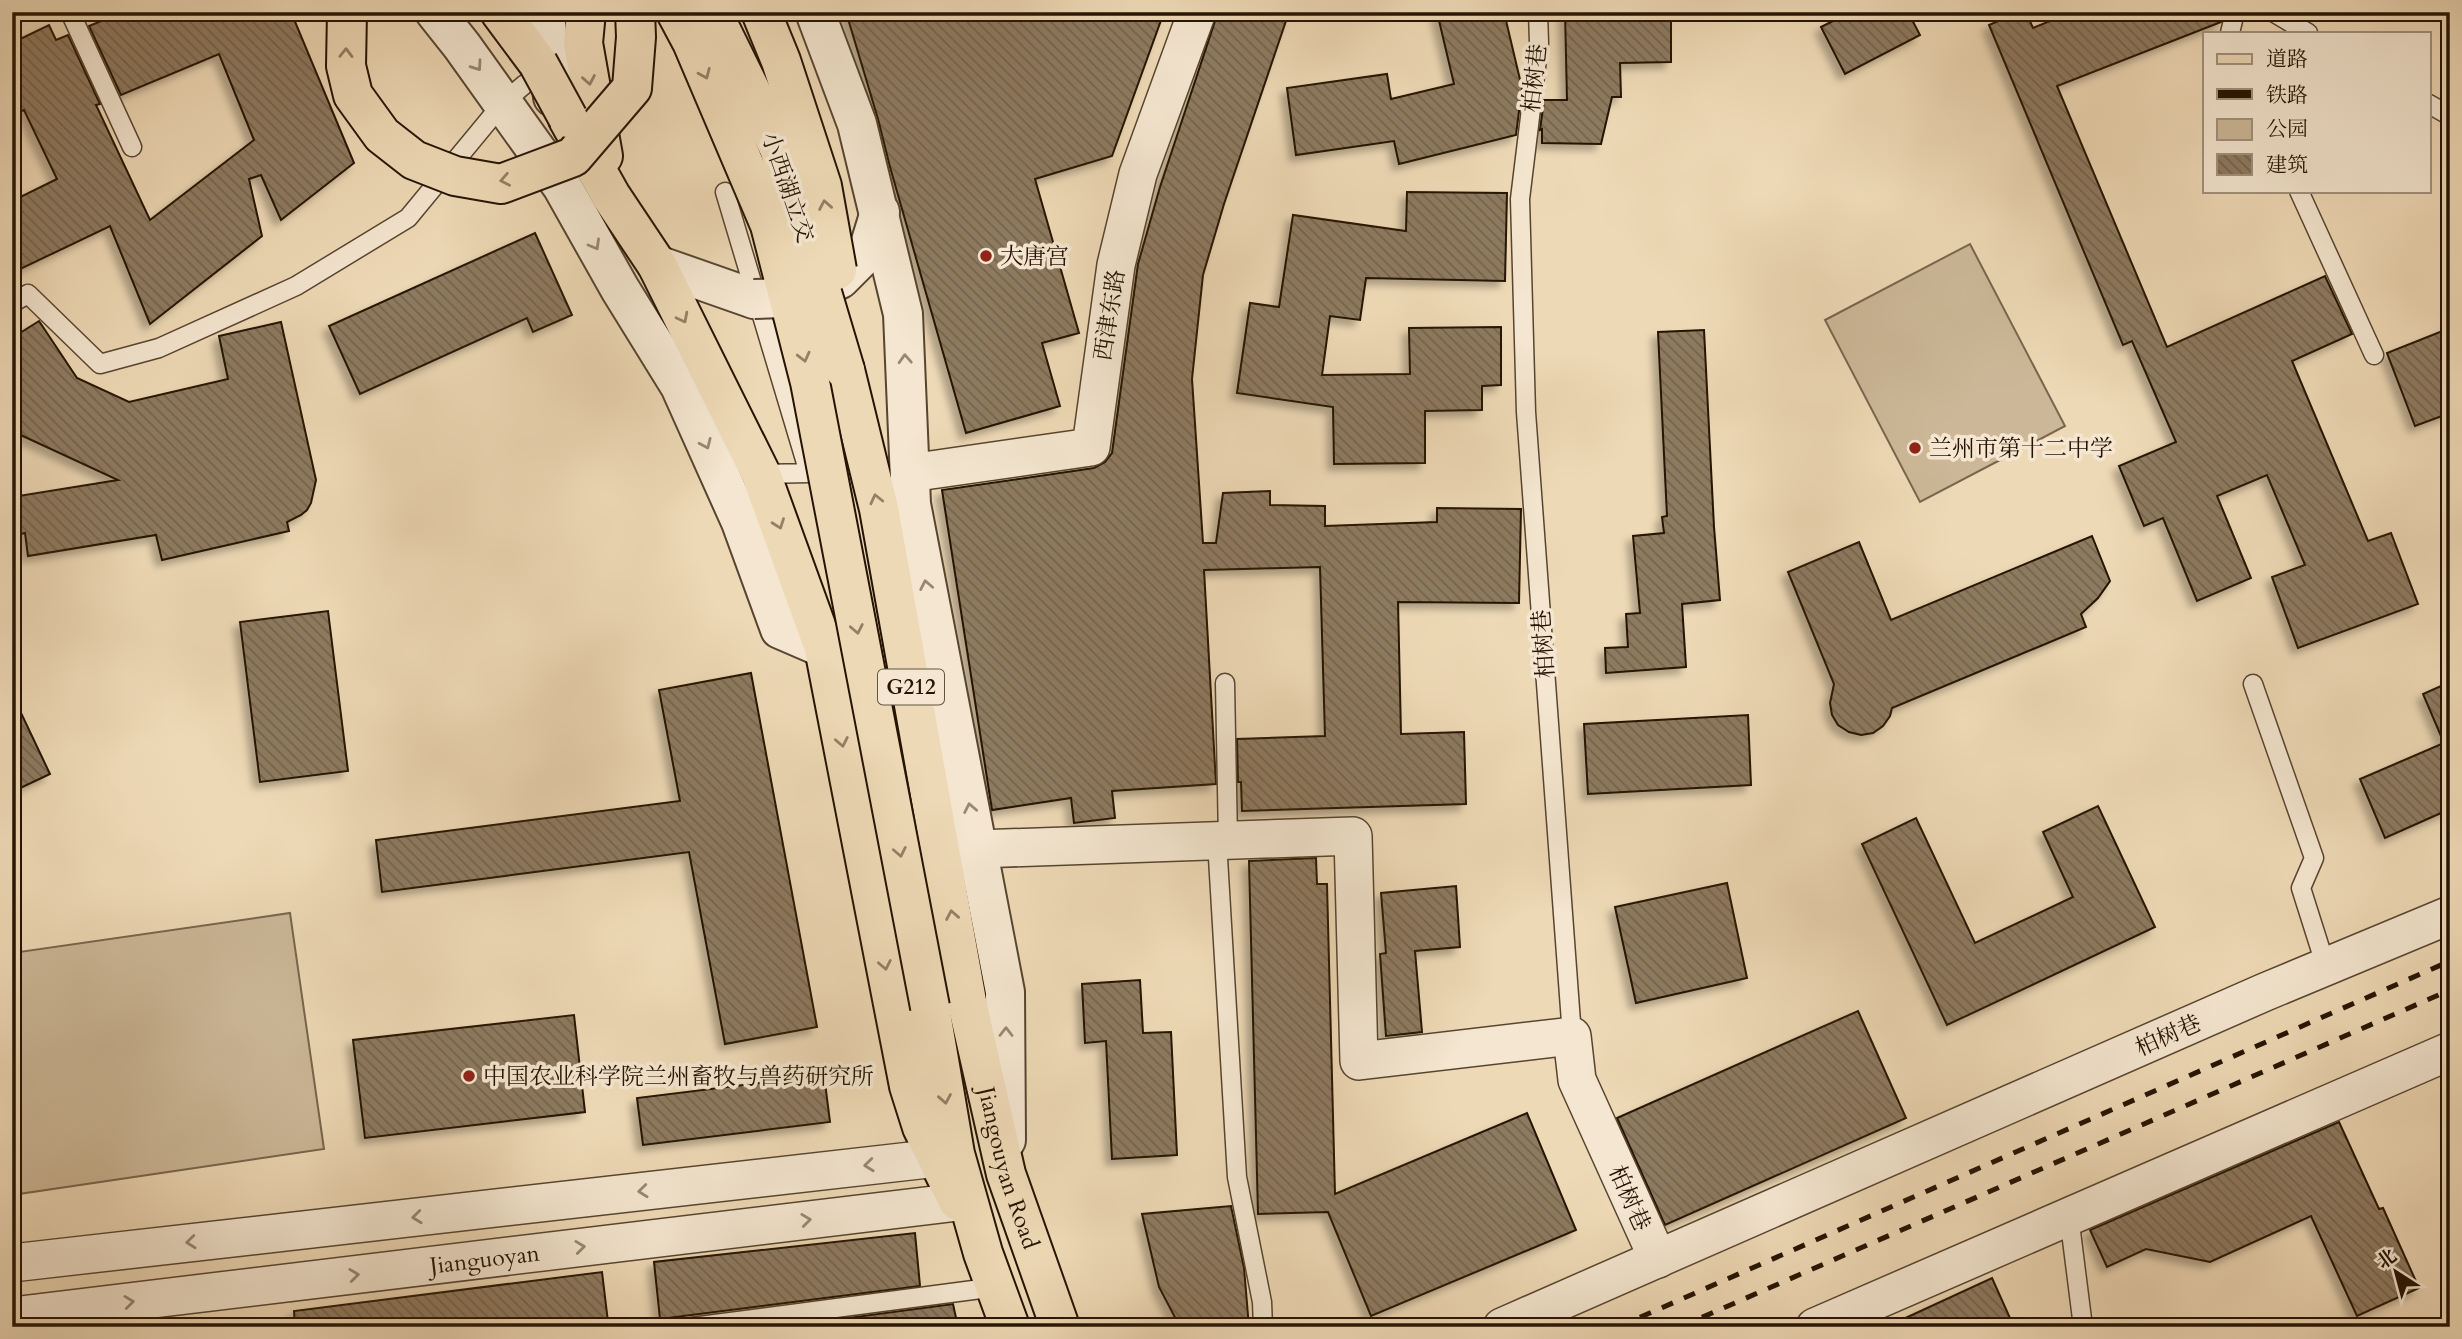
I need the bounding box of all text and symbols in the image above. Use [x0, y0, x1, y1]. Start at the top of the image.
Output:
legend [2203, 32, 2430, 192]
street label: 柏树巷 [1515, 42, 1554, 114]
text: 道路 [2266, 45, 2308, 74]
one-way arrow [338, 47, 354, 58]
one-way arrow [469, 58, 481, 71]
one-way arrow [697, 67, 711, 79]
one-way arrow [581, 74, 596, 86]
text: 铁路 [2266, 81, 2308, 110]
text: 公园 [2266, 115, 2308, 144]
street label: 小西湖立交 [754, 128, 821, 247]
text: 建筑 [2266, 151, 2308, 180]
one-way arrow [499, 172, 510, 187]
one-way arrow [819, 199, 834, 211]
one-way arrow [587, 238, 600, 251]
place label: 大唐宫 [1000, 241, 1069, 272]
marker: 大唐宫 [978, 248, 994, 264]
street label: 西津东路 [1087, 267, 1132, 363]
one-way arrow [675, 311, 689, 323]
one-way arrow [796, 351, 810, 363]
one-way arrow [898, 353, 913, 364]
place label: 兰州市第十二中学 [1929, 433, 2113, 464]
one-way arrow [698, 437, 712, 449]
marker: 兰州市第十二中学 [1907, 440, 1923, 456]
one-way arrow [870, 493, 885, 505]
one-way arrow [771, 517, 785, 529]
one-way arrow [920, 579, 935, 591]
street label: 柏树巷 [1526, 608, 1561, 679]
one-way arrow [849, 623, 864, 635]
road number: G212 [878, 670, 944, 704]
one-way arrow [833, 736, 848, 748]
one-way arrow [963, 802, 978, 814]
one-way arrow [892, 846, 907, 858]
one-way arrow [945, 909, 960, 921]
one-way arrow [877, 959, 892, 971]
street label: 柏树巷 [2130, 1007, 2206, 1064]
one-way arrow [998, 1027, 1014, 1037]
place label: 中国农业科学院兰州畜牧与兽药研究所 [483, 1061, 874, 1092]
marker: 中国农业科学院兰州畜牧与兽药研究所 [461, 1068, 477, 1084]
street label: Jiangouyan Road [970, 1081, 1046, 1254]
one-way arrow [937, 1093, 952, 1104]
one-way arrow [864, 1158, 875, 1173]
street label: 柏树巷 [1601, 1160, 1658, 1236]
one-way arrow [638, 1183, 649, 1198]
one-way arrow [412, 1209, 423, 1224]
one-way arrow [800, 1212, 812, 1227]
one-way arrow [186, 1235, 197, 1250]
street label: Jianguoyan [425, 1238, 541, 1282]
north arrow [2360, 1238, 2430, 1308]
one-way arrow [574, 1240, 586, 1255]
text: 北 [2371, 1243, 2402, 1275]
one-way arrow [349, 1267, 360, 1282]
one-way arrow [123, 1295, 134, 1310]

